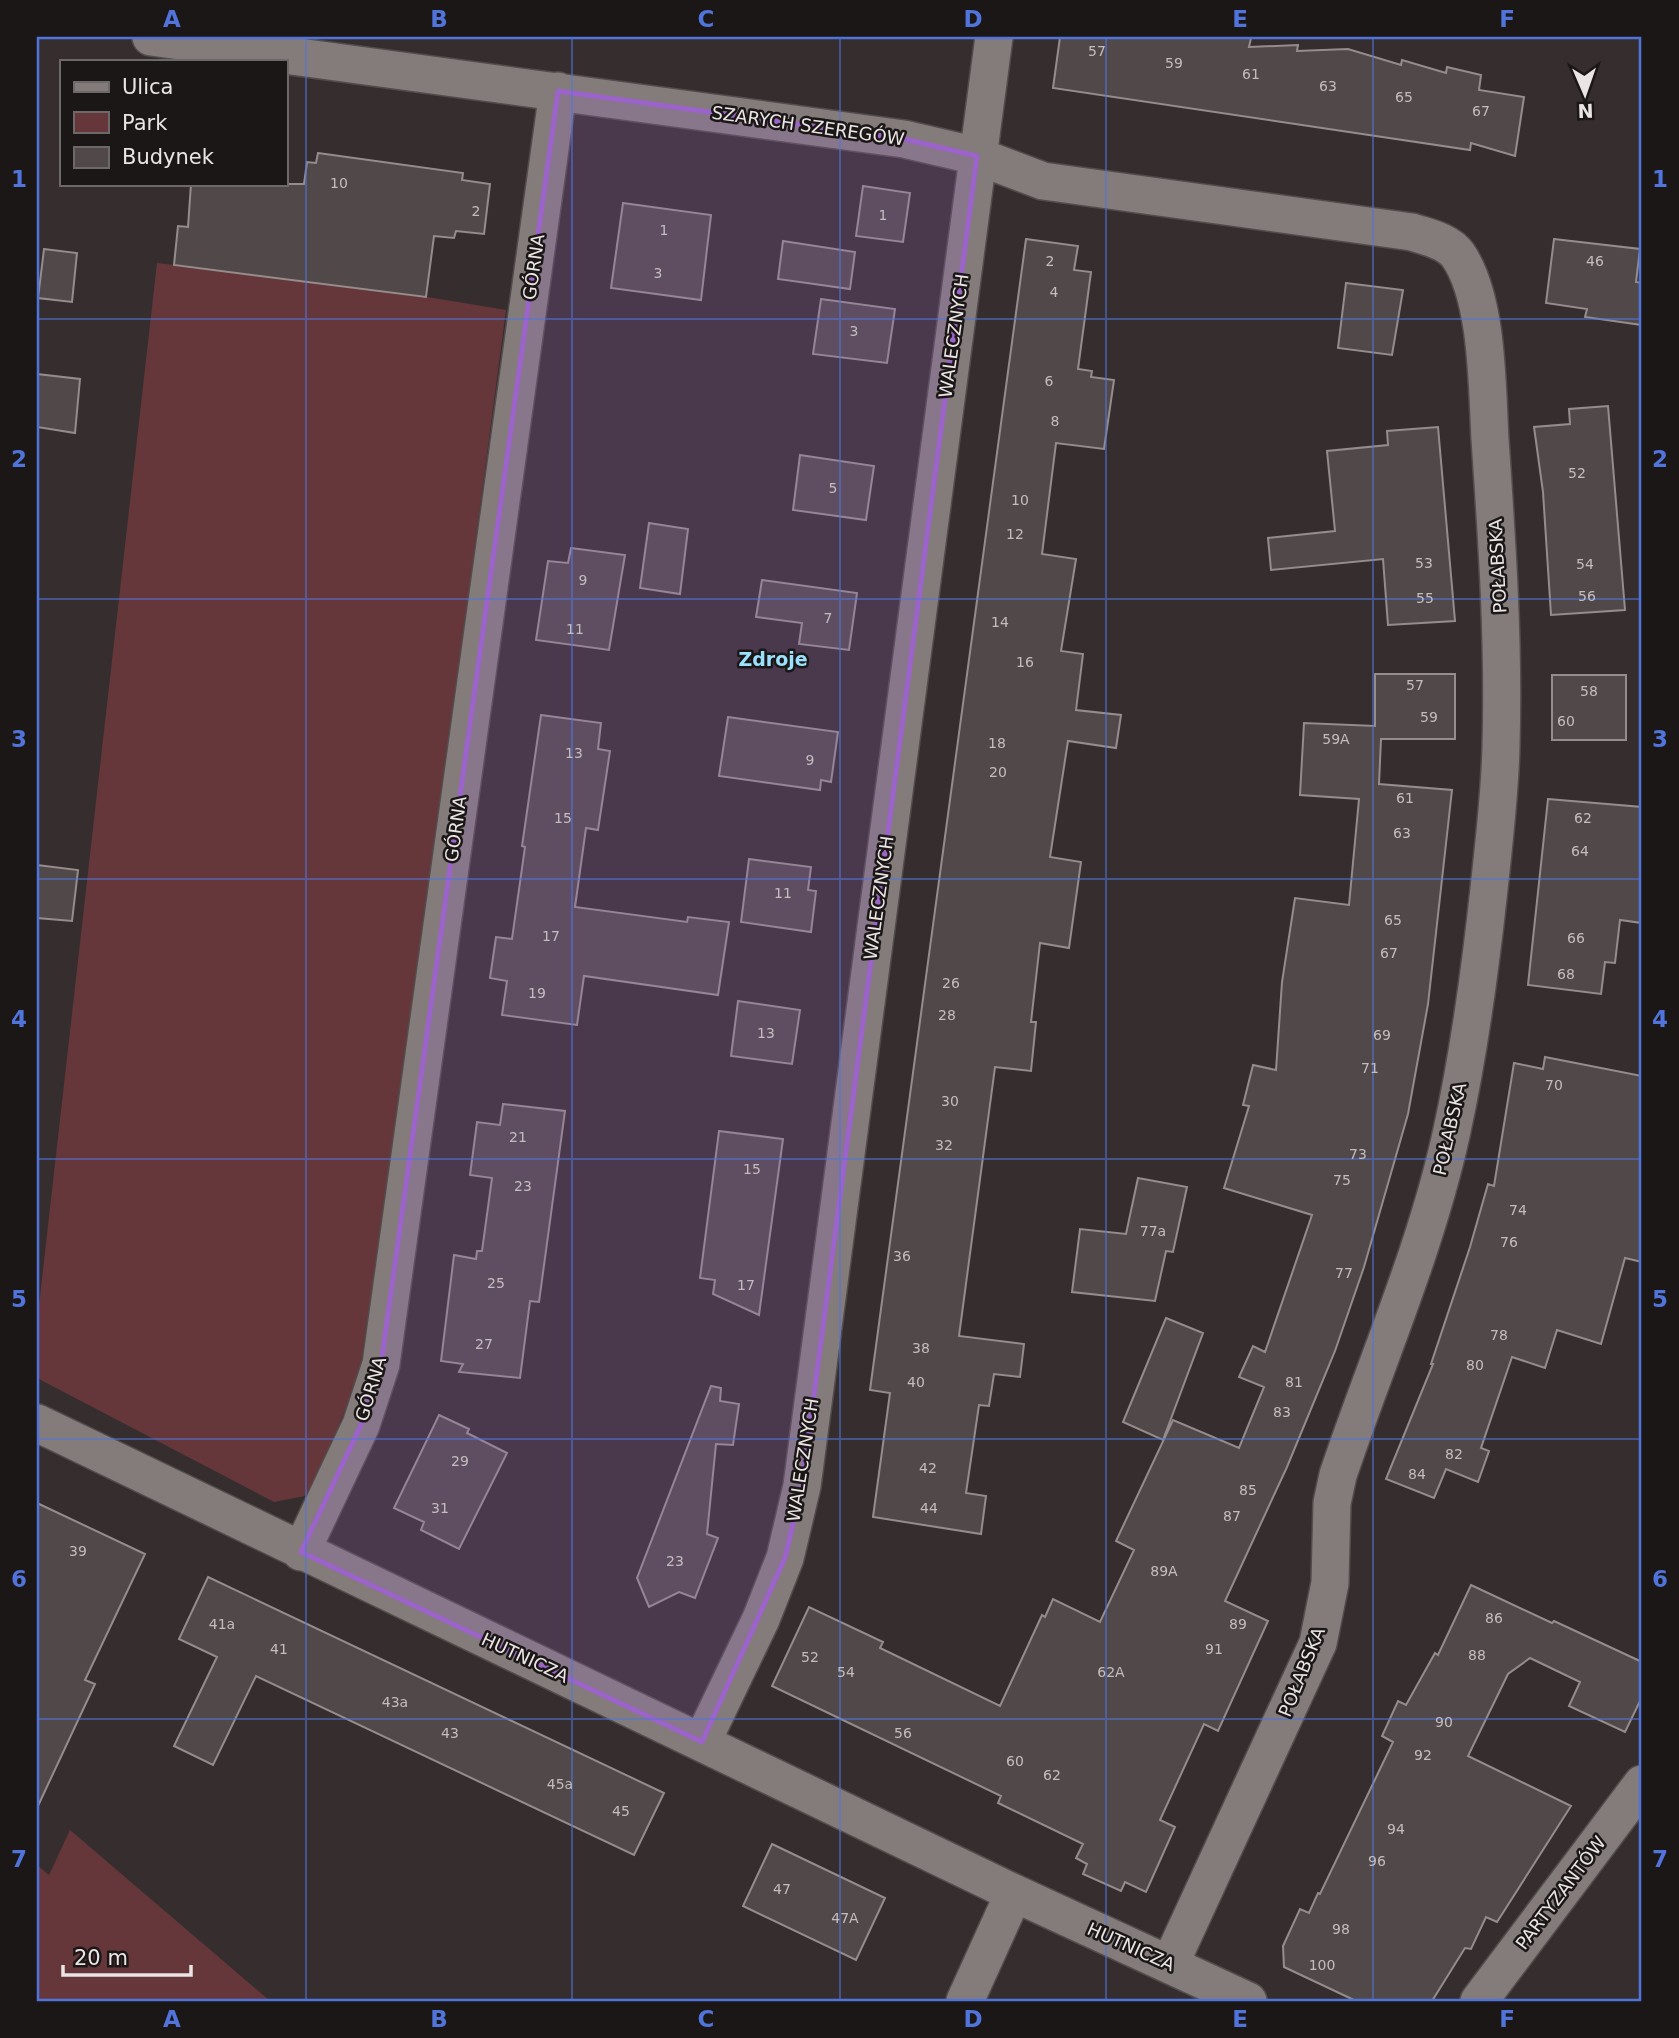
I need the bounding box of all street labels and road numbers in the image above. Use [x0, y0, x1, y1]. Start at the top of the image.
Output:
street label: SZARYCH SZEREGÓW [710, 102, 906, 149]
street label: GÓRNA [518, 232, 549, 301]
street label: WALECZNYCH [934, 273, 973, 399]
street label: POŁABSKA [1485, 518, 1510, 614]
street label: GÓRNA [440, 794, 471, 863]
street label: WALECZNYCH [859, 835, 898, 961]
street label: POŁABSKA [1429, 1080, 1471, 1177]
street label: GÓRNA [351, 1353, 390, 1424]
street label: WALECZNYCH [782, 1397, 823, 1523]
street label: POŁABSKA [1274, 1623, 1329, 1720]
street label: HUTNICZA [478, 1628, 573, 1687]
street label: PARTYZANTÓW [1511, 1832, 1610, 1953]
street label: HUTNICZA [1084, 1918, 1179, 1975]

